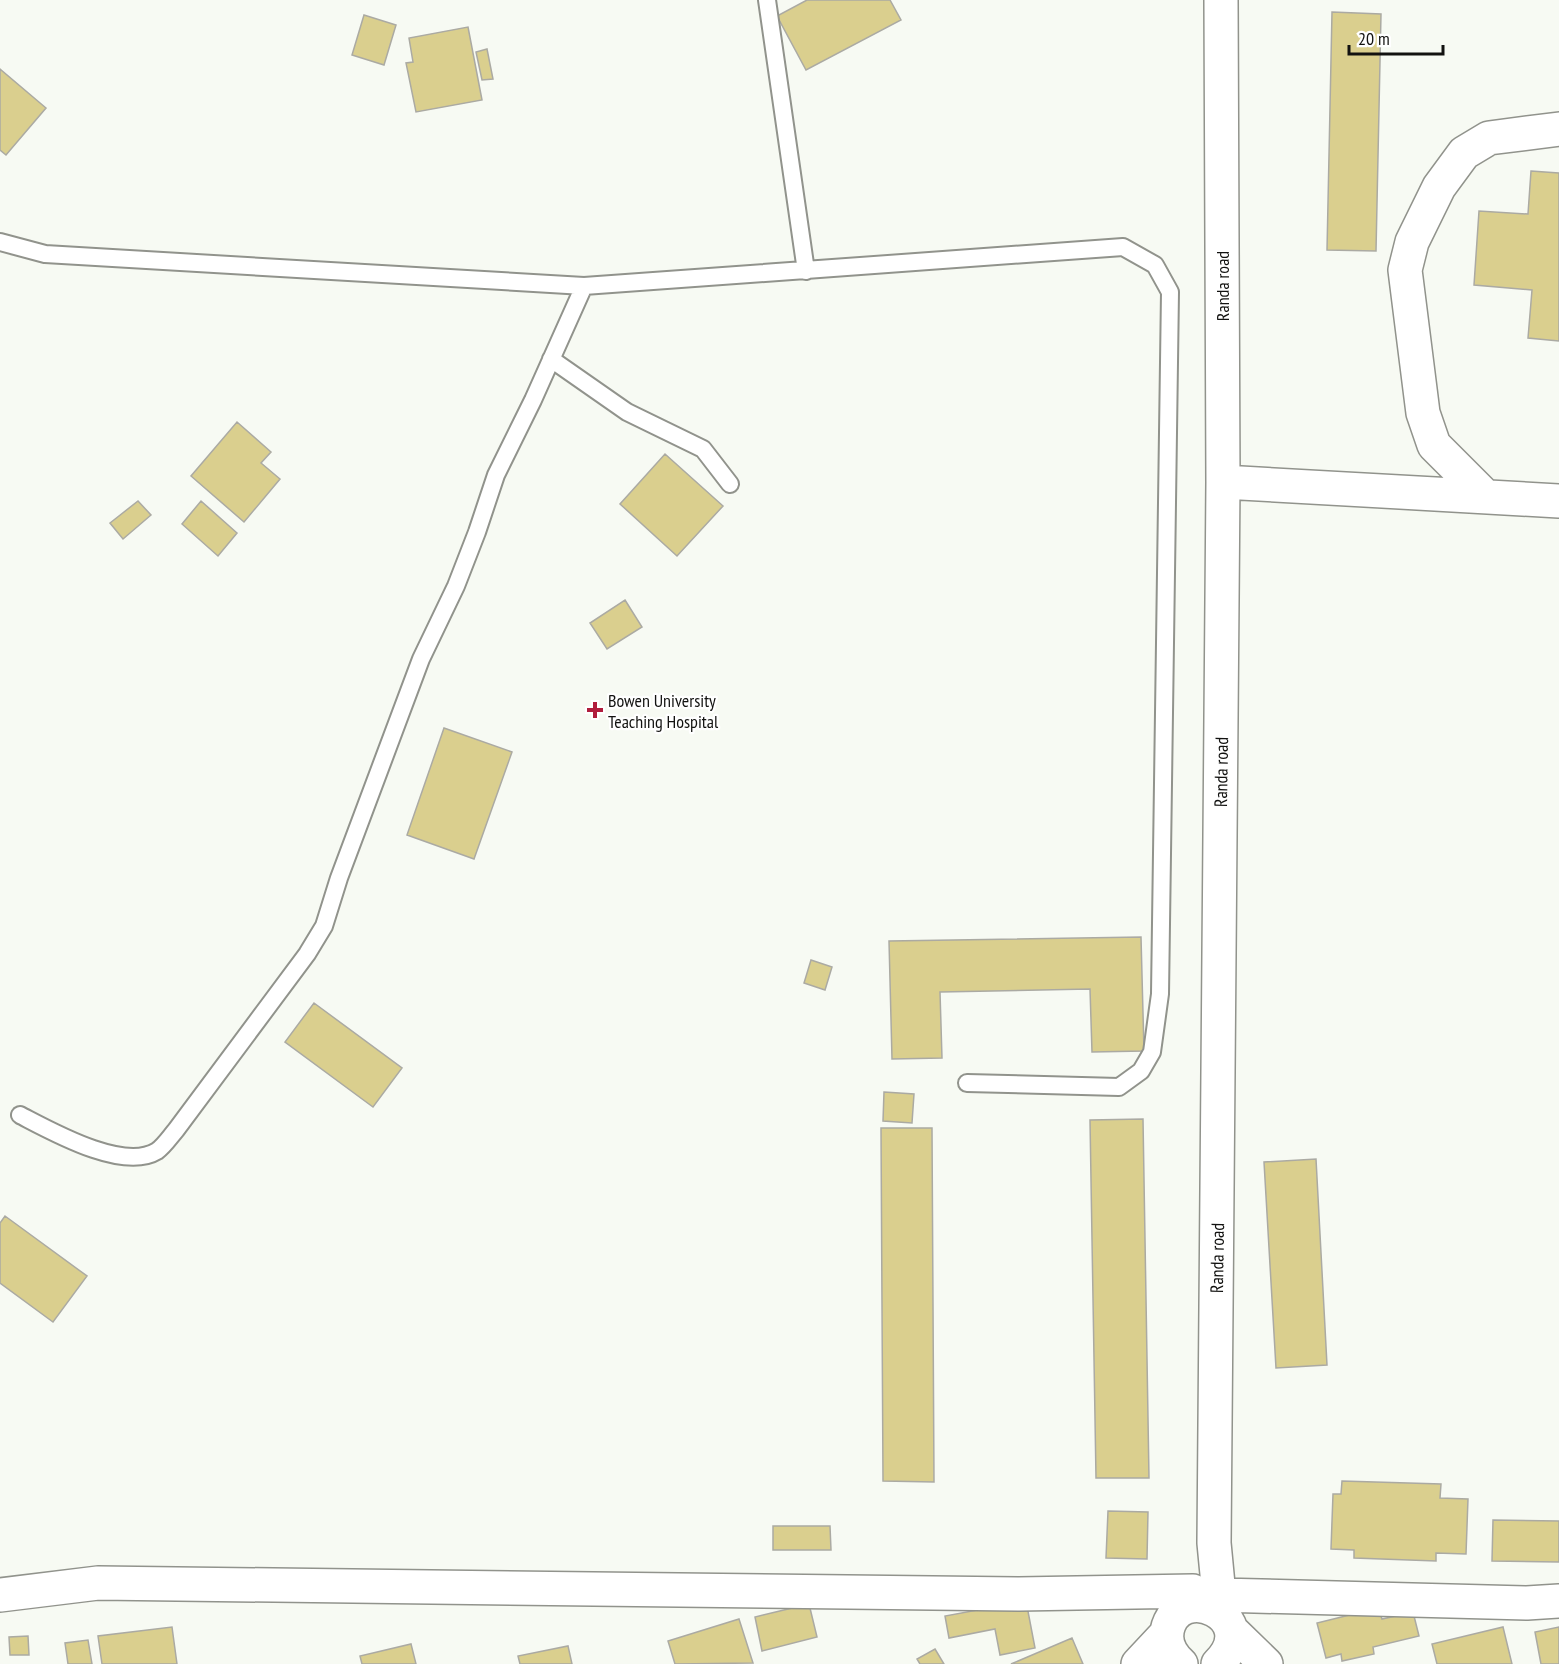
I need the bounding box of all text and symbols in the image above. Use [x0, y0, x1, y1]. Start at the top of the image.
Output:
scale bar [1349, 18, 1444, 56]
text: 20 m [1358, 27, 1390, 50]
street label: Randa road [1211, 251, 1234, 321]
place label: Bowen University Teaching Hospital [608, 689, 719, 733]
marker: Bowen University Teaching Hospital [586, 701, 604, 719]
street label: Randa road [1209, 737, 1233, 807]
street label: Randa road [1205, 1223, 1229, 1293]

